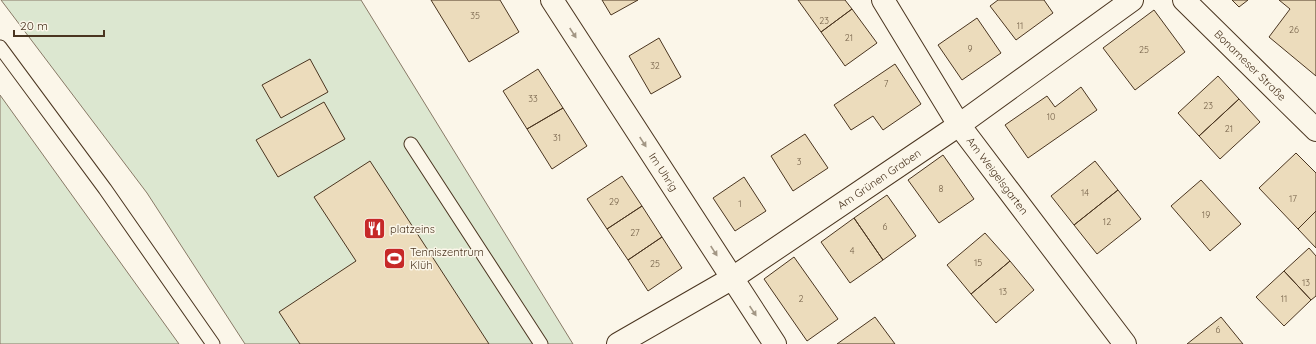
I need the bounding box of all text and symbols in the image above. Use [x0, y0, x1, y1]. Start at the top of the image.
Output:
house number: 35 [470, 10, 480, 21]
scale bar [14, 12, 104, 38]
house number: 23 [819, 15, 829, 26]
text: 20 m [20, 18, 48, 33]
house number: 11 [1017, 20, 1023, 31]
house number: 26 [1289, 24, 1299, 35]
street label: Bonameser Straße [1211, 27, 1289, 104]
one-way arrow [569, 28, 577, 38]
house number: 21 [845, 32, 853, 43]
house number: 9 [967, 43, 973, 54]
house number: 25 [1139, 44, 1149, 55]
house number: 32 [650, 60, 660, 71]
house number: 7 [884, 78, 889, 89]
house number: 33 [528, 93, 538, 104]
house number: 23 [1203, 100, 1213, 111]
house number: 10 [1047, 111, 1055, 122]
house number: 21 [1225, 123, 1233, 134]
house number: 31 [553, 132, 561, 143]
street label: Am Weigelsgarten [964, 134, 1031, 217]
one-way arrow [639, 137, 647, 147]
street label: Am Grünen Graben [835, 146, 924, 212]
street label: Im Uhrig [646, 150, 681, 194]
house number: 3 [797, 156, 802, 167]
house number: 8 [939, 183, 944, 194]
house number: 14 [1081, 187, 1089, 198]
house number: 17 [1289, 193, 1297, 204]
house number: 29 [609, 196, 619, 207]
house number: 1 [738, 198, 742, 209]
house number: 19 [1202, 209, 1210, 220]
restaurant icon: platzeins [362, 216, 388, 242]
house number: 12 [1103, 216, 1111, 227]
house number: 6 [883, 221, 888, 232]
place label: platzeins [390, 222, 435, 236]
house number: 27 [630, 227, 640, 238]
sports icon: Tenniszentrum Klüh [381, 245, 407, 271]
place label: Tenniszentrum Klüh [410, 245, 484, 272]
one-way arrow [710, 245, 717, 257]
house number: 4 [850, 245, 855, 256]
house number: 15 [974, 257, 982, 268]
house number: 25 [650, 258, 660, 269]
house number: 13 [1302, 277, 1310, 288]
house number: 13 [999, 286, 1007, 297]
house number: 2 [799, 293, 804, 304]
house number: 11 [1281, 293, 1287, 304]
one-way arrow [749, 306, 757, 316]
house number: 6 [1216, 324, 1221, 335]

